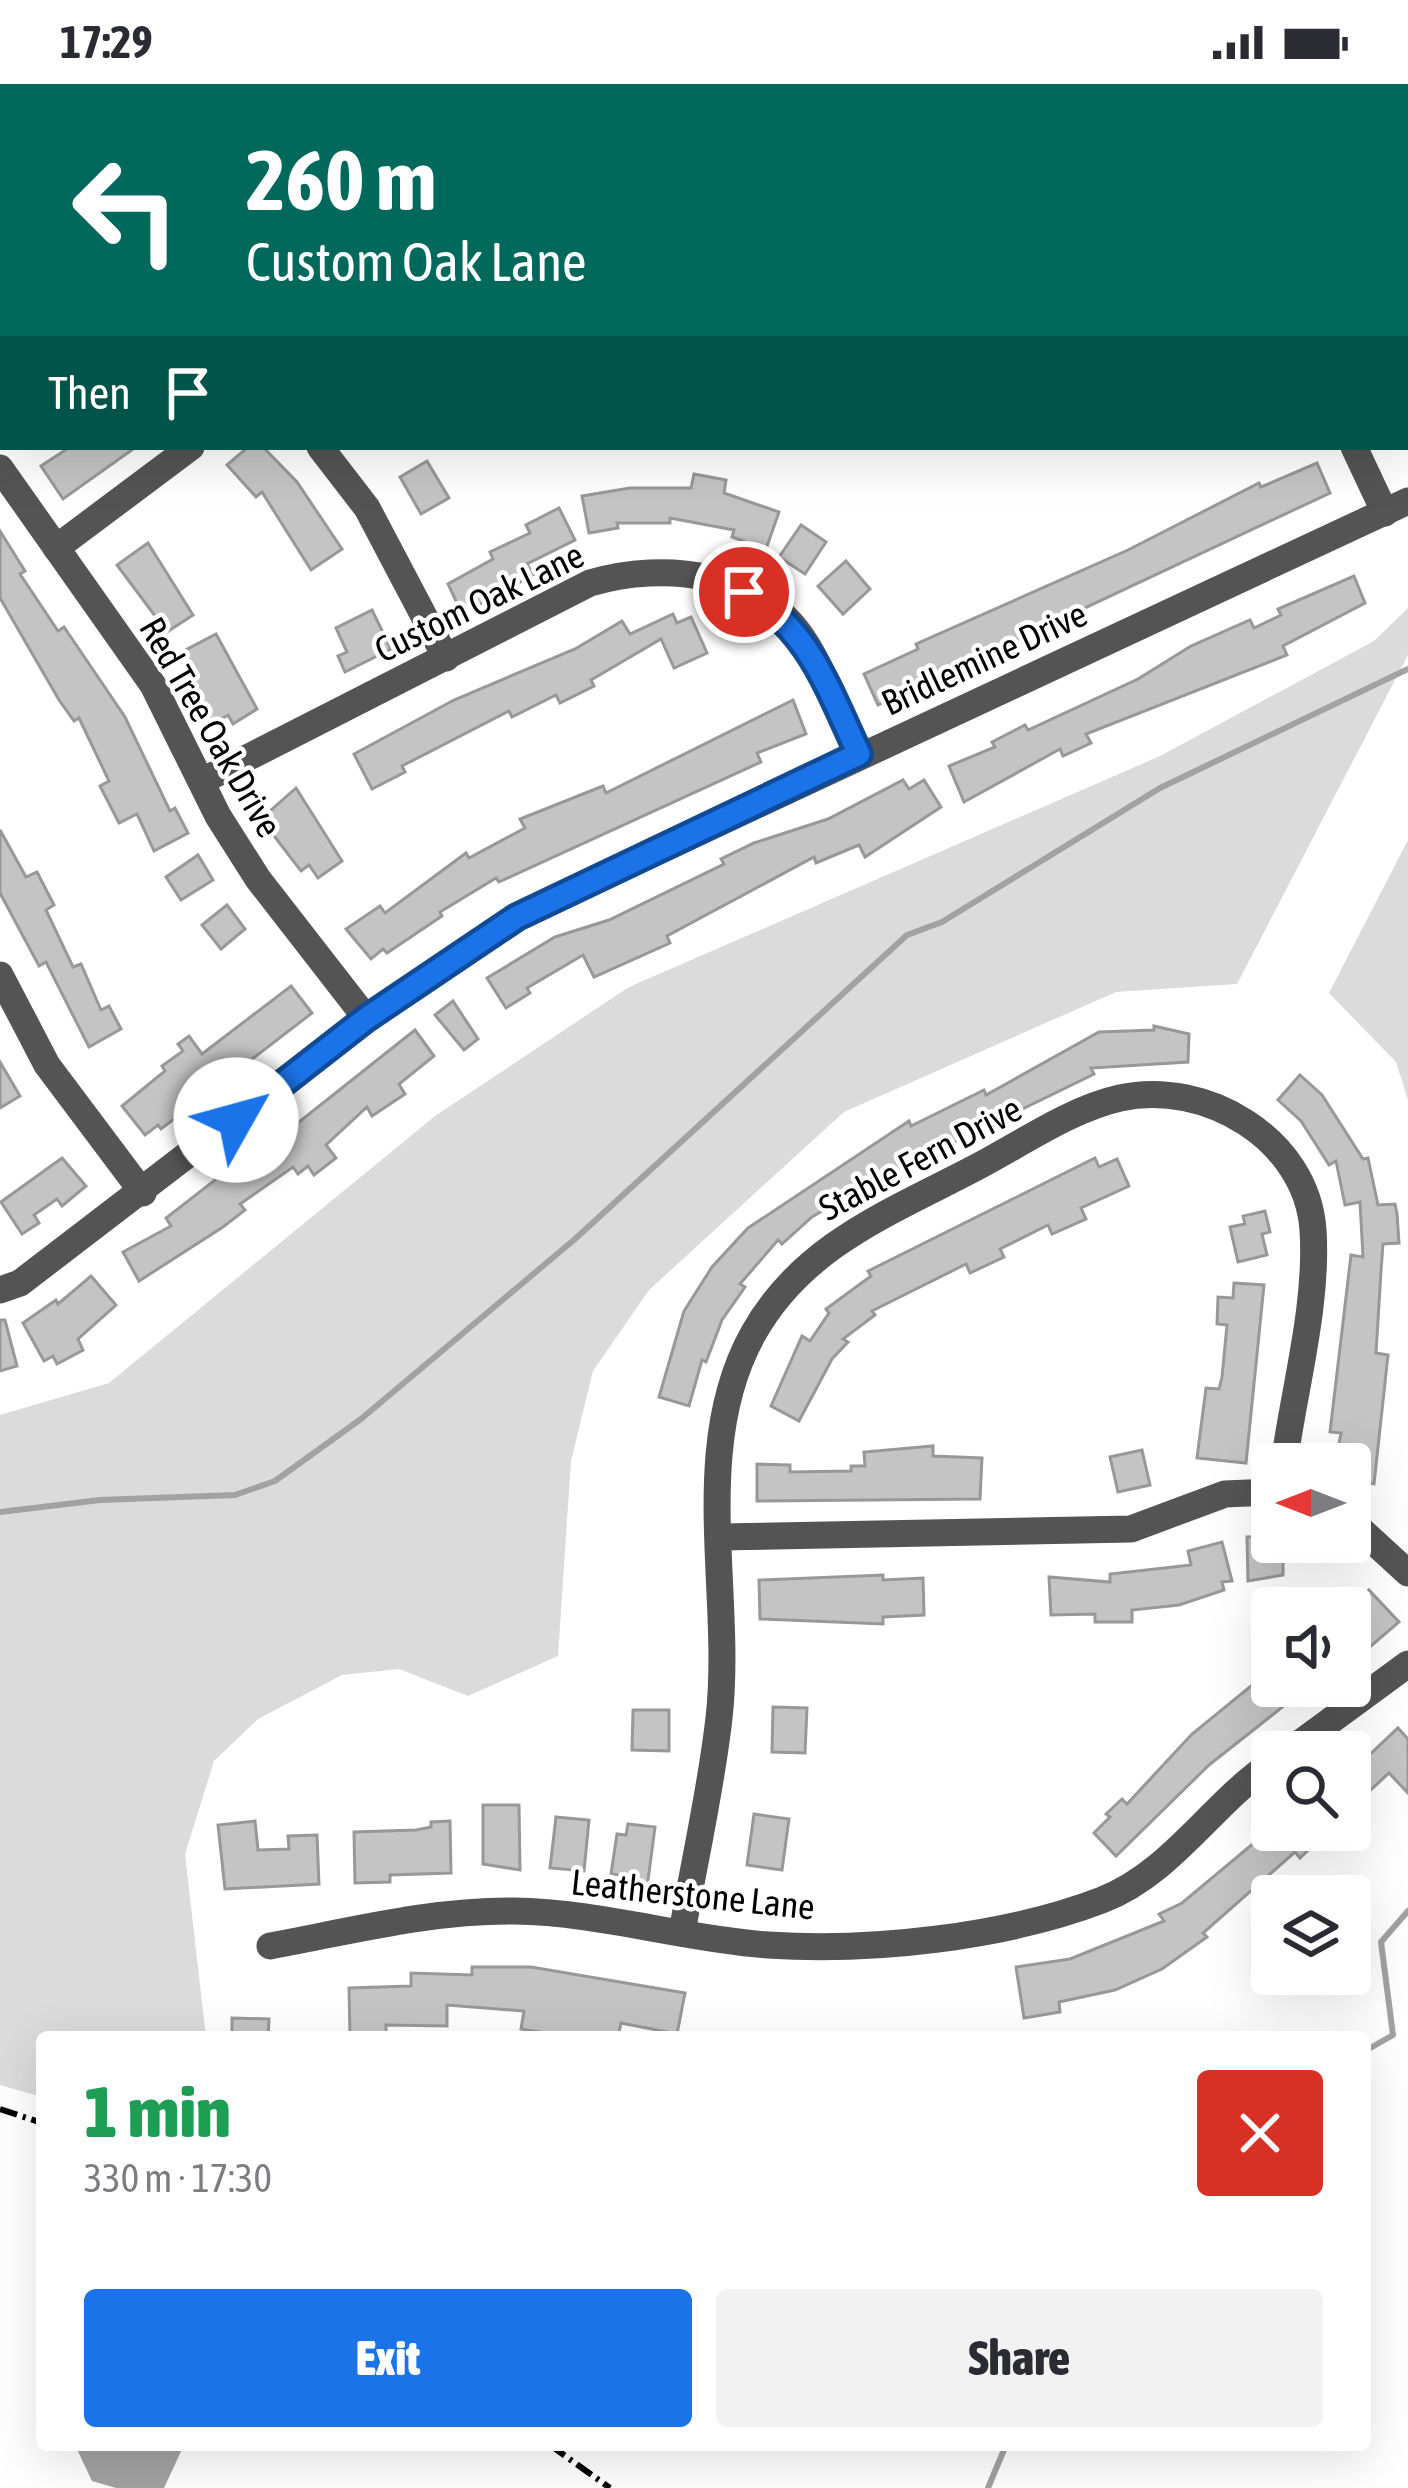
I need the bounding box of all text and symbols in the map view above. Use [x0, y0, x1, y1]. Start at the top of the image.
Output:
text: 17:29 [60, 16, 153, 68]
icon: left [48, 132, 204, 288]
text: 260 m [246, 132, 436, 228]
text: Custom Oak Lane [246, 231, 587, 292]
icon: arrive [155, 360, 221, 426]
text: Then [48, 367, 131, 419]
street label: Custom Oak Lane [368, 533, 590, 671]
pin [693, 541, 795, 643]
icon: arrive [711, 559, 777, 625]
street label: Bridlemine Drive [875, 592, 1093, 724]
street label: Red Tree Oak Drive [131, 610, 291, 844]
position arrow [173, 1057, 299, 1183]
street label: Stable Fern Drive [812, 1087, 1028, 1229]
north arrow [1251, 1443, 1371, 1563]
map controls [1251, 1443, 1371, 1995]
button: sound [1251, 1587, 1371, 1707]
button: search [1251, 1731, 1371, 1851]
street label: Leatherstone Lane [569, 1860, 817, 1928]
button: layers [1251, 1875, 1371, 1995]
text: 1 min [84, 2070, 231, 2152]
button: close [1197, 2070, 1323, 2196]
text: 330 m · 17:30 [84, 2156, 272, 2200]
button: Exit [84, 2289, 692, 2427]
button: Share [716, 2289, 1323, 2427]

